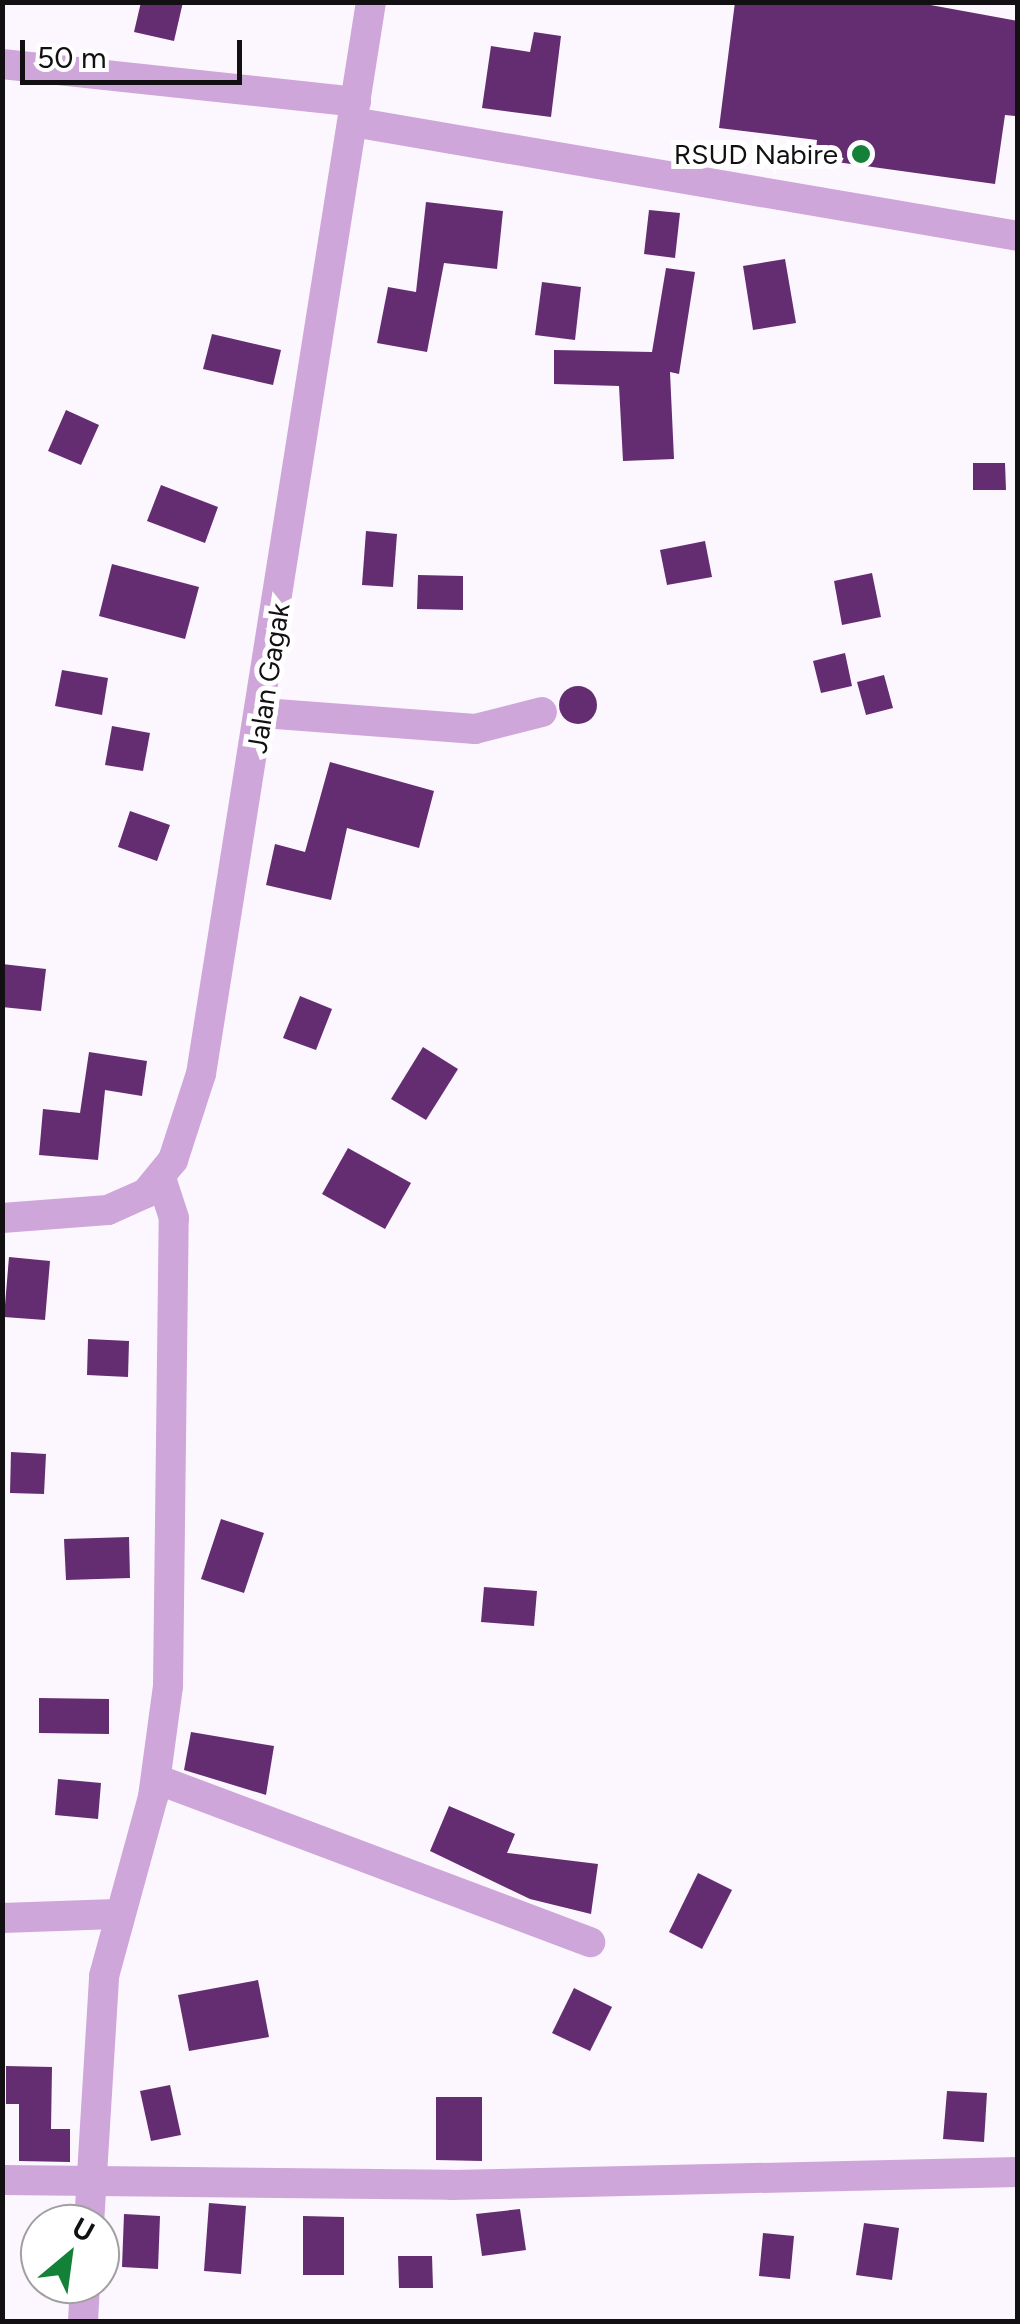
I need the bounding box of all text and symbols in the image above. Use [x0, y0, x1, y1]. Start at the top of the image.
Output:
scale bar [25, 20, 248, 82]
text: 50 m [37, 39, 106, 76]
place label: RSUD Nabire [674, 137, 838, 171]
marker: RSUD Nabire [848, 141, 874, 167]
street label: Jalan Gagak [240, 601, 296, 755]
north arrow [20, 2204, 120, 2304]
text: U [67, 2210, 100, 2249]

